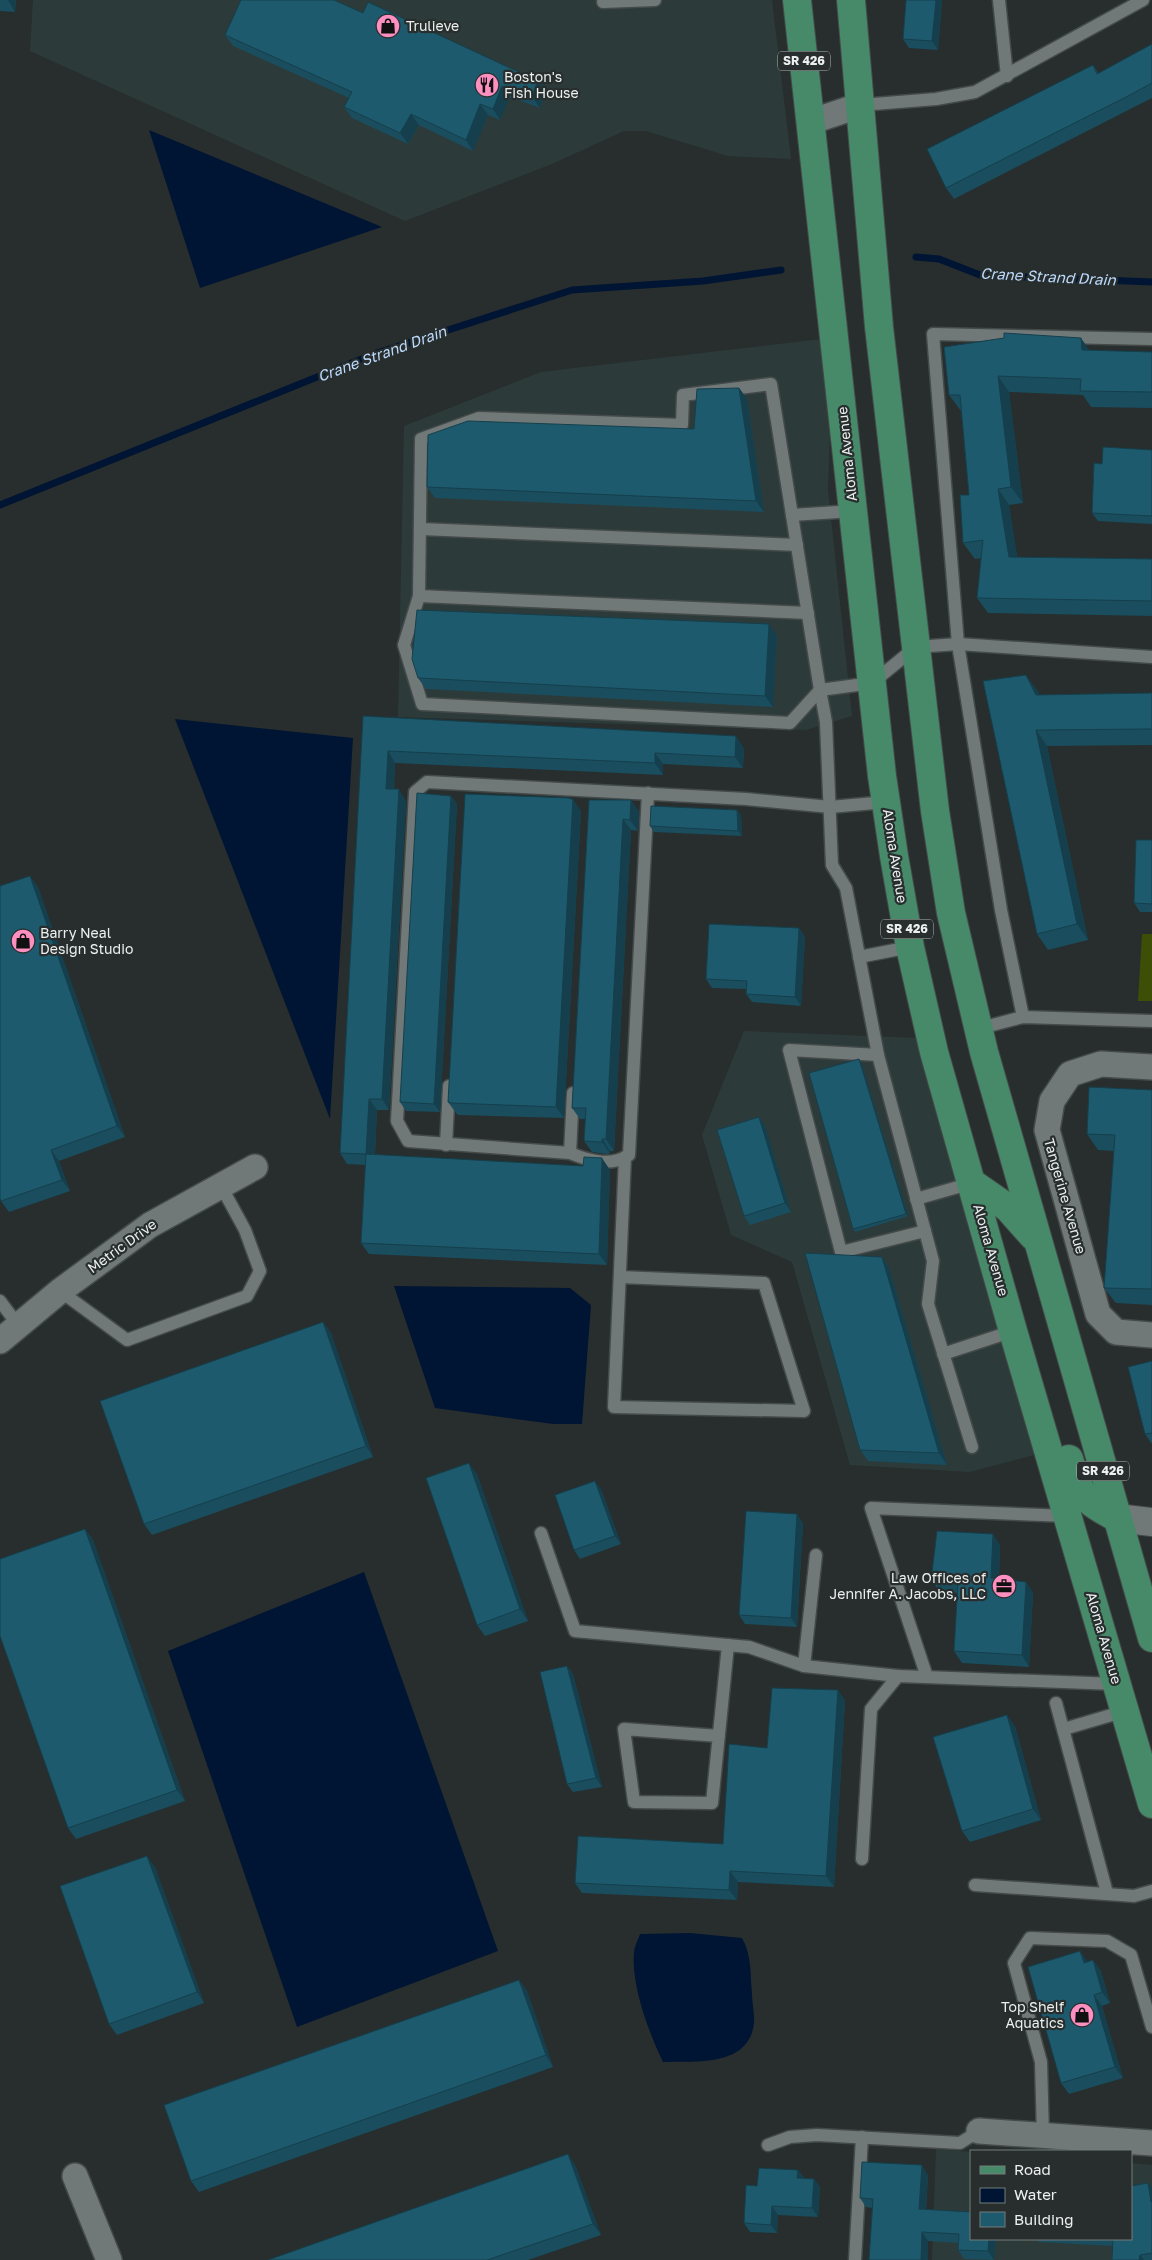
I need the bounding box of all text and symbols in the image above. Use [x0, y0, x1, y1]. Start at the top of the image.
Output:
shop icon: Trulieve [375, 13, 401, 39]
place label: Trulieve [406, 17, 459, 34]
road number: SR 426 [778, 51, 830, 70]
place label: Boston's Fish House [504, 68, 579, 101]
restaurant icon: Boston's Fish House [474, 72, 500, 98]
water label: Crane Strand Drain [980, 263, 1117, 289]
water label: Crane Strand Drain [315, 321, 449, 385]
street label: Aloma Avenue [833, 406, 860, 502]
street label: Aloma Avenue [880, 808, 911, 904]
road number: SR 426 [881, 920, 933, 939]
place label: Barry Neal Design Studio [40, 924, 133, 957]
shop icon: Barry Neal Design Studio [10, 928, 36, 954]
street label: Tangerine Avenue [1041, 1136, 1090, 1256]
street label: Aloma Avenue [970, 1202, 1013, 1298]
street label: Metric Drive [84, 1215, 159, 1276]
road number: SR 426 [1077, 1462, 1129, 1480]
place label: Law Offices of Jennifer A. Jacobs, LLC [830, 1569, 986, 1602]
office icon: Law Offices of Jennifer A. Jacobs, LLC [991, 1573, 1017, 1599]
street label: Aloma Avenue [1083, 1590, 1126, 1686]
place label: Top Shelf Aquatics [1001, 1998, 1064, 2031]
shop icon: Top Shelf Aquatics [1069, 2002, 1095, 2028]
legend [970, 2150, 1132, 2240]
text: Road [1014, 2160, 1051, 2178]
text: Water [1014, 2185, 1057, 2203]
text: Building [1014, 2210, 1074, 2228]

